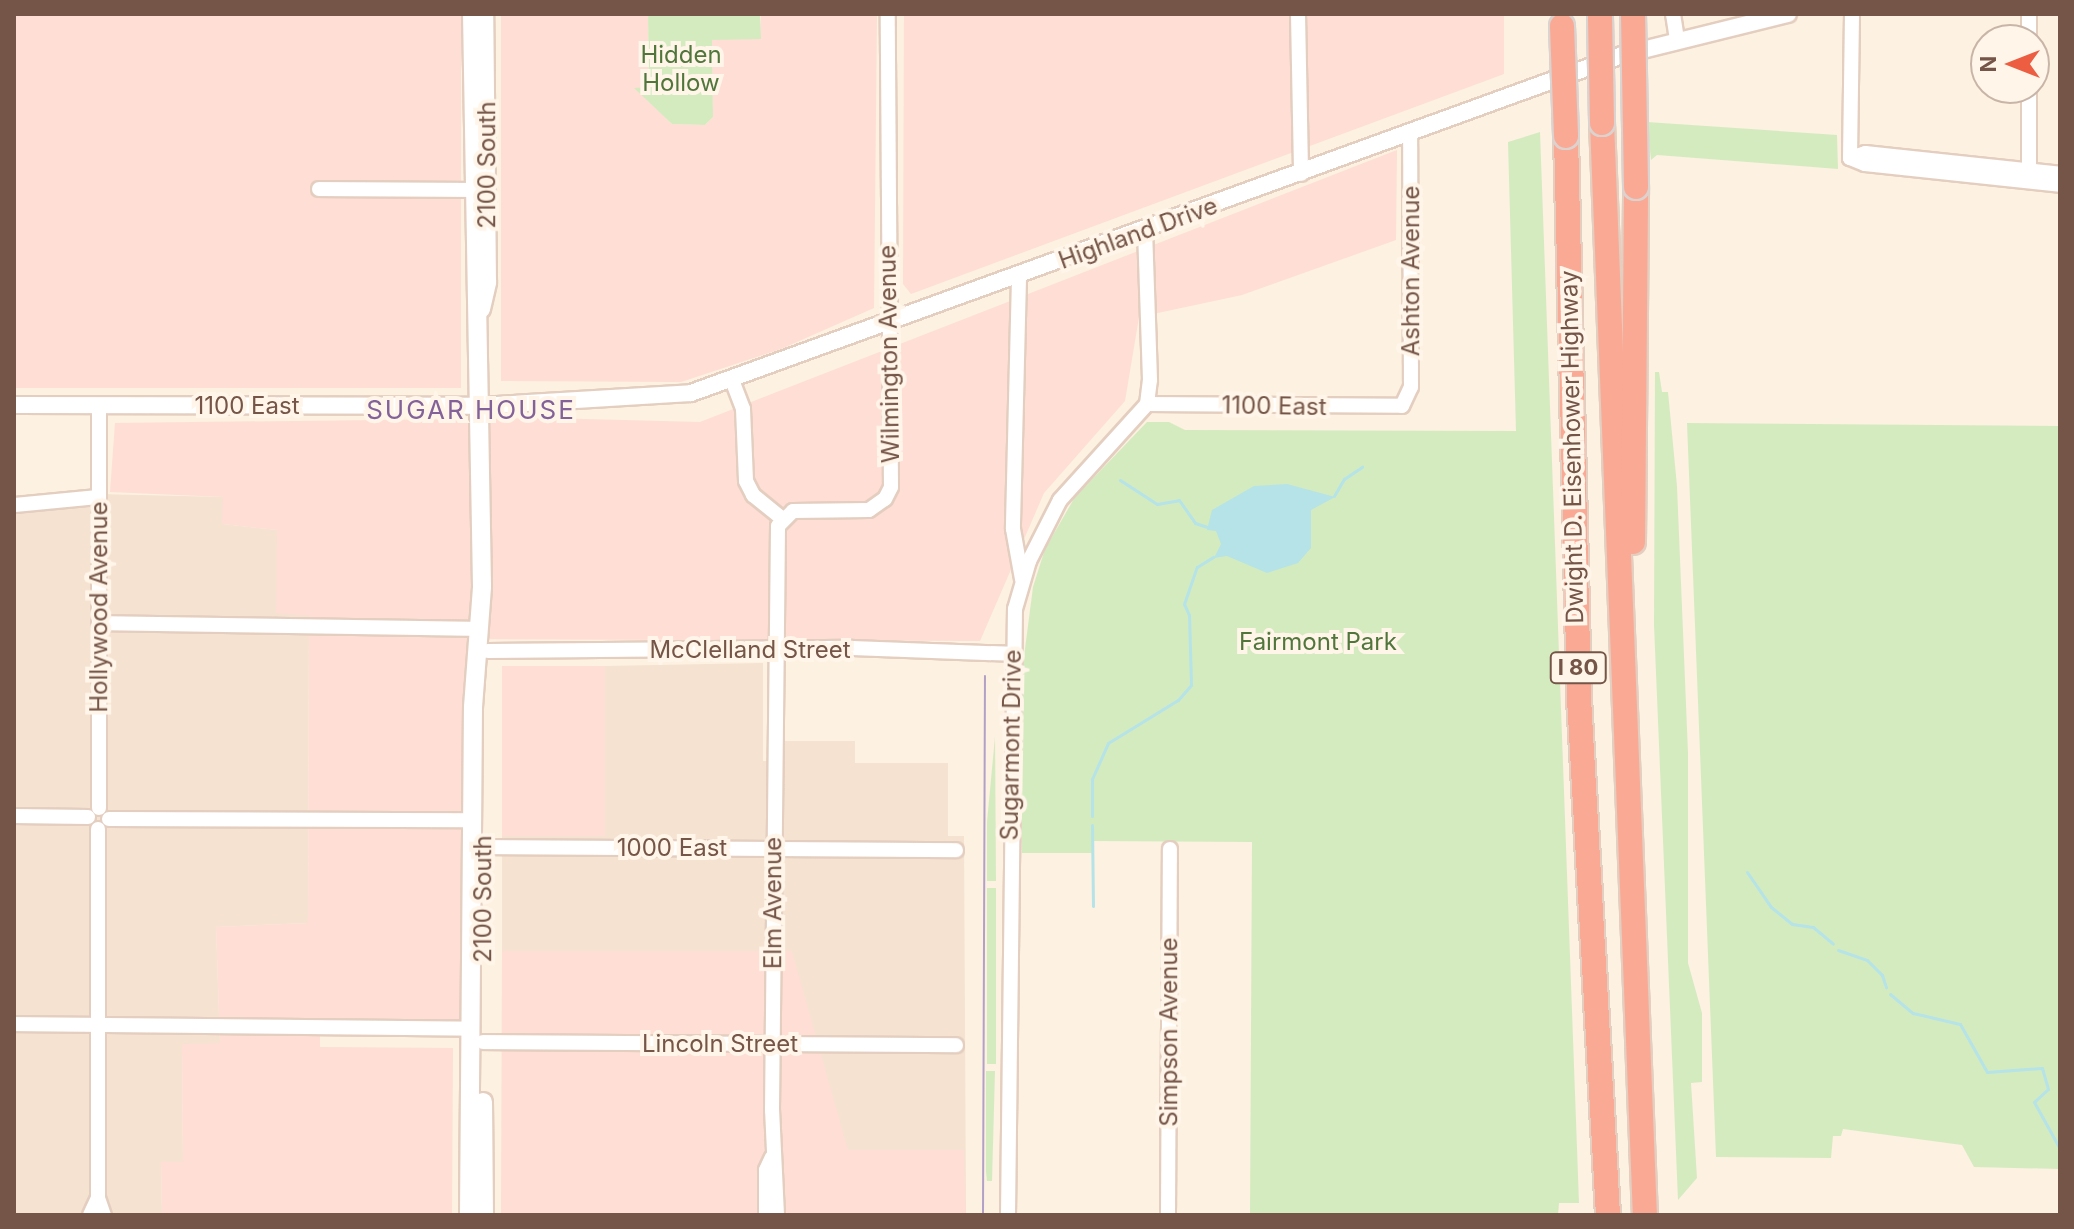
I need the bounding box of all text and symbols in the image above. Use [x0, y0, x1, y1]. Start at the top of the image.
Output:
north arrow [1970, 24, 2050, 104]
park label: Hidden Hollow [640, 41, 722, 97]
text: N [1975, 56, 2001, 72]
street label: 2100 South [473, 101, 501, 229]
street label: Ashton Avenue [1397, 186, 1425, 356]
street label: Highland Drive [1055, 191, 1221, 275]
street label: Wilmington Avenue [873, 245, 905, 463]
street label: Dwight D. Eisenhower Highway [1555, 270, 1589, 624]
street label: 1100 East [1221, 391, 1327, 421]
street label: 1100 East [195, 392, 299, 420]
district label: SUGAR HOUSE [366, 394, 576, 426]
street label: Hollywood Avenue [85, 501, 113, 713]
park label: Fairmont Park [1239, 628, 1397, 656]
street label: McClelland Street [649, 636, 851, 664]
street label: Sugarmont Drive [995, 649, 1027, 841]
road number: I 80 [1548, 650, 1608, 686]
street label: 1000 East [617, 834, 727, 862]
street label: 2100 South [469, 835, 497, 963]
street label: Elm Avenue [759, 837, 787, 969]
street label: Simpson Avenue [1155, 937, 1183, 1127]
street label: Lincoln Street [642, 1030, 798, 1058]

